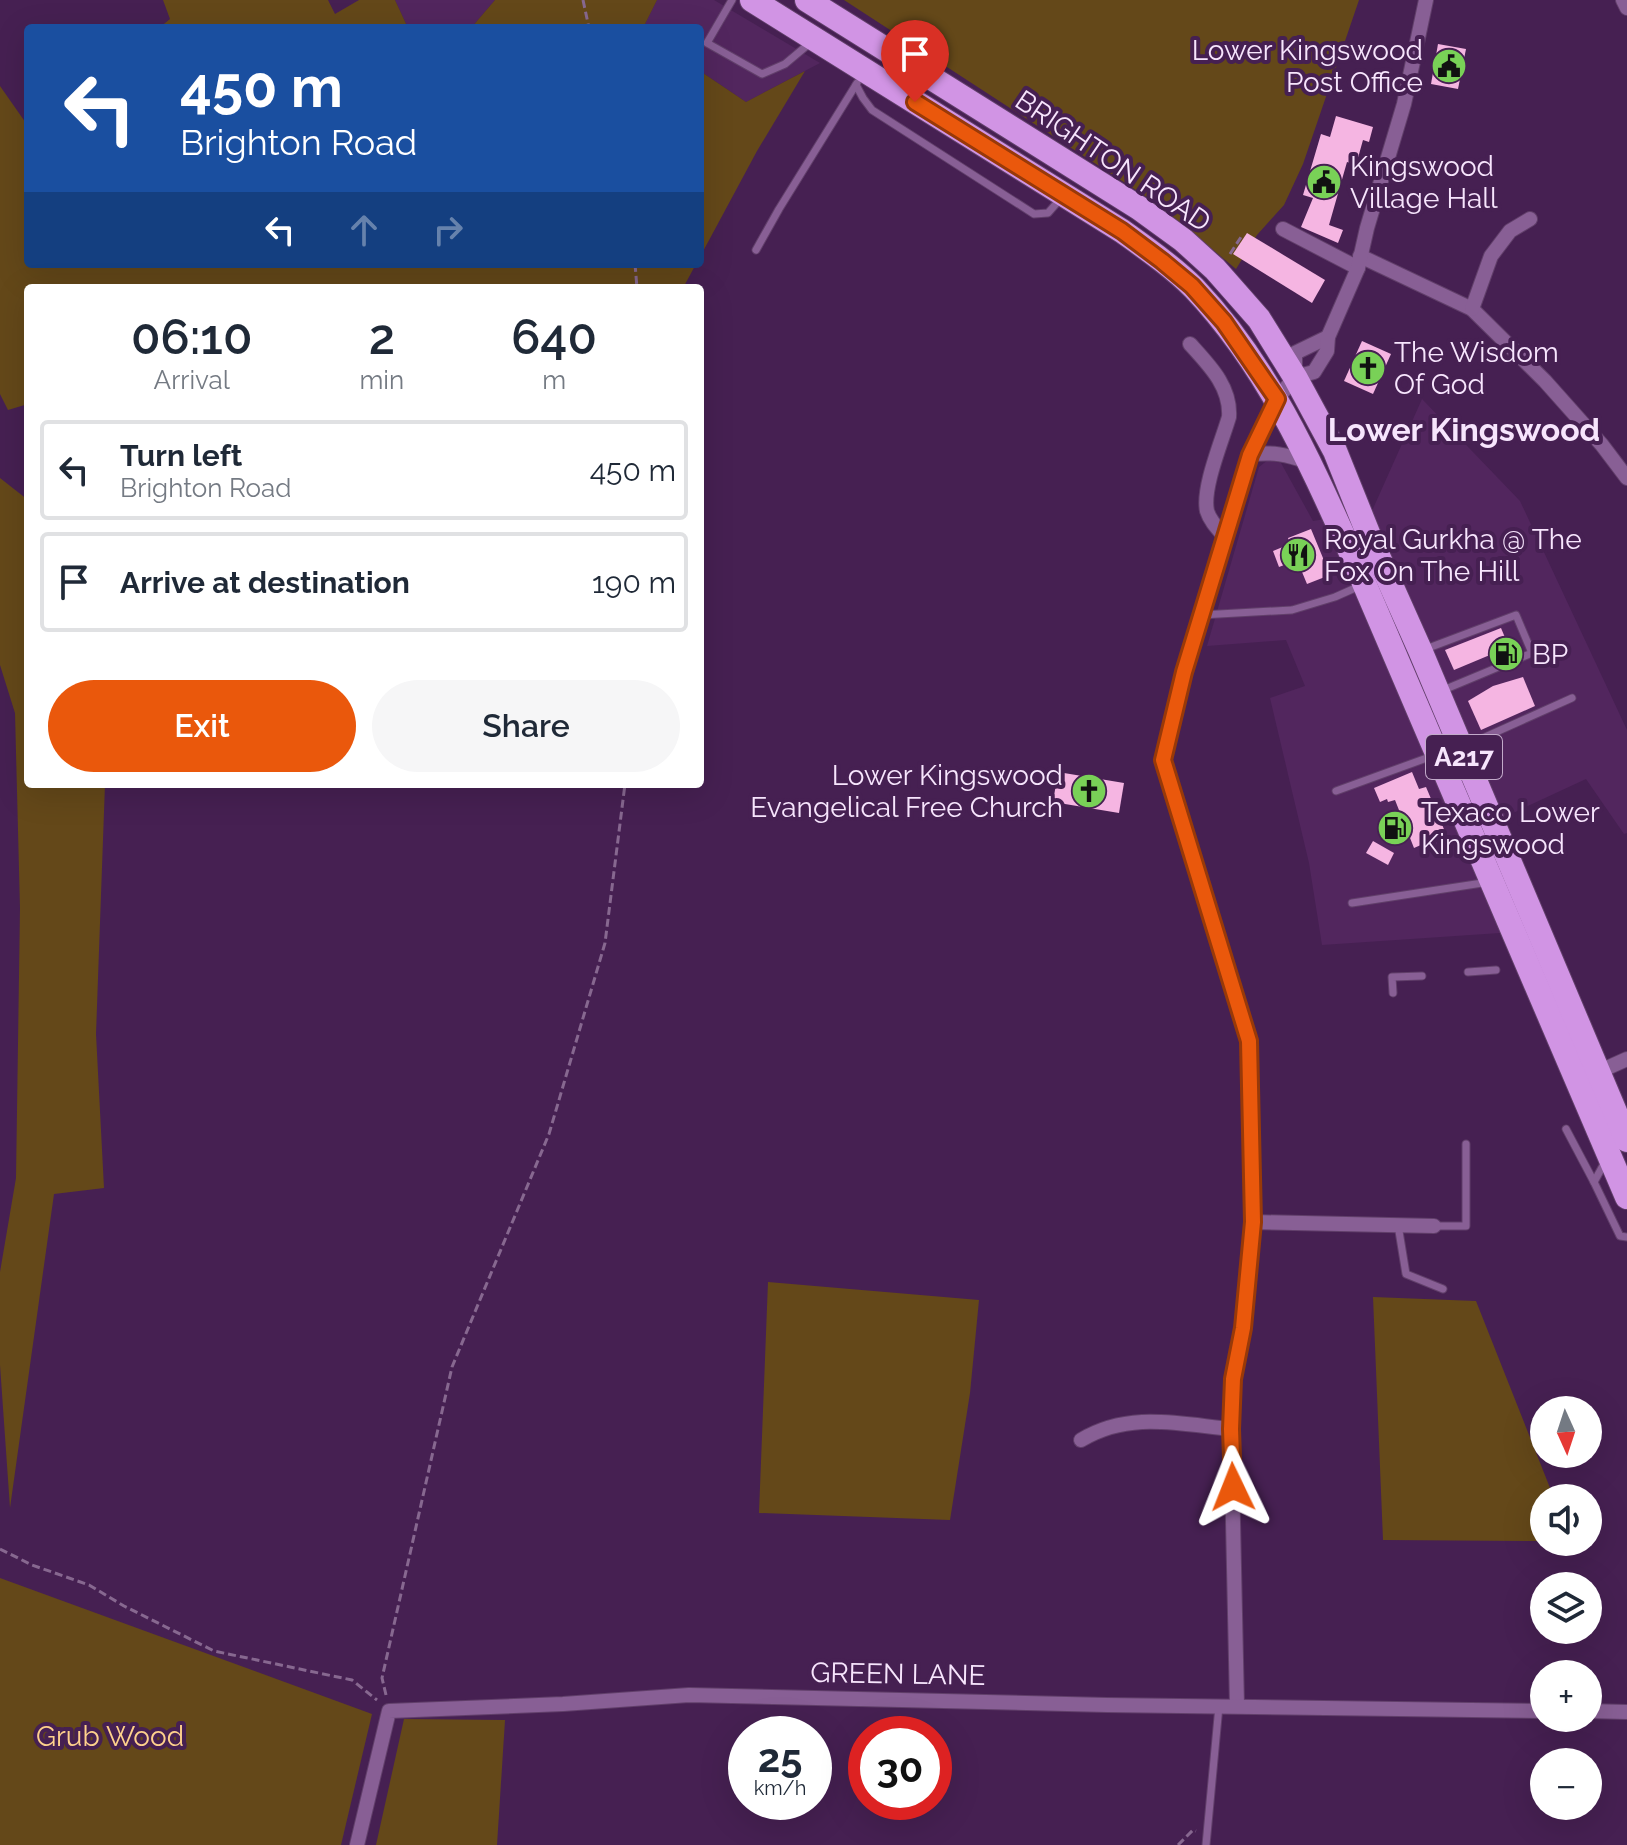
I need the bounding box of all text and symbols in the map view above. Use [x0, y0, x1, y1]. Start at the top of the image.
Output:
pin [881, 20, 949, 102]
icon: arrive [893, 32, 937, 76]
place label: Lower Kingswood Post Office [1192, 34, 1423, 99]
public building icon: Lower Kingswood Post Office [1430, 47, 1468, 85]
text: 450 m [180, 54, 343, 120]
icon: left [48, 56, 152, 160]
street label: BRIGHTON ROAD [1009, 83, 1217, 239]
text: Brighton Road [180, 121, 417, 163]
place label: Kingswood Village Hall [1350, 150, 1498, 215]
public building icon: Kingswood Village Hall [1305, 163, 1343, 201]
icon: left [258, 208, 302, 252]
icon: ahead [342, 208, 386, 252]
icon: right [426, 208, 470, 252]
text: 06:10 [131, 309, 252, 365]
text: 2 [369, 309, 395, 365]
text: 640 [511, 309, 597, 365]
place label: The Wisdom Of God [1394, 336, 1559, 401]
church icon: The Wisdom Of God [1349, 349, 1387, 387]
text: Arrival [154, 365, 230, 395]
text: min [359, 365, 404, 395]
text: m [542, 365, 566, 395]
district label: Lower Kingswood [1328, 411, 1600, 448]
text: Turn left [120, 438, 242, 473]
icon: left [52, 448, 96, 492]
text: 450 m [590, 453, 676, 488]
text: Brighton Road [120, 473, 291, 503]
place label: Royal Gurkha @ The Fox On The Hill [1324, 523, 1582, 588]
restaurant icon: Royal Gurkha @ The Fox On The Hill [1279, 536, 1317, 574]
icon: arrive [52, 560, 96, 604]
text: Arrive at destination [120, 565, 410, 600]
text: 190 m [592, 565, 676, 600]
fuel station icon: BP [1487, 635, 1525, 673]
place label: BP [1532, 638, 1568, 671]
button: Exit [48, 680, 356, 772]
button: Share [372, 680, 680, 772]
road number: A217 [1426, 735, 1502, 779]
place label: Lower Kingswood Evangelical Free Church [750, 759, 1063, 824]
church icon: Lower Kingswood Evangelical Free Church [1070, 772, 1108, 810]
place label: Texaco Lower Kingswood [1421, 796, 1600, 861]
fuel station icon: Texaco Lower Kingswood [1376, 809, 1414, 847]
north arrow [1530, 1396, 1602, 1468]
map controls [1530, 1396, 1602, 1820]
position arrow [1191, 1445, 1275, 1529]
button: sound [1530, 1484, 1602, 1556]
button: layers [1530, 1572, 1602, 1644]
street label: GREEN LANE [810, 1656, 986, 1692]
button: + [1530, 1660, 1602, 1732]
speed limit sign: 30 [848, 1716, 952, 1820]
park label: Grub Wood [36, 1720, 184, 1753]
text: 25 [758, 1734, 802, 1781]
button: − [1530, 1748, 1602, 1820]
text: km/h [754, 1776, 806, 1800]

